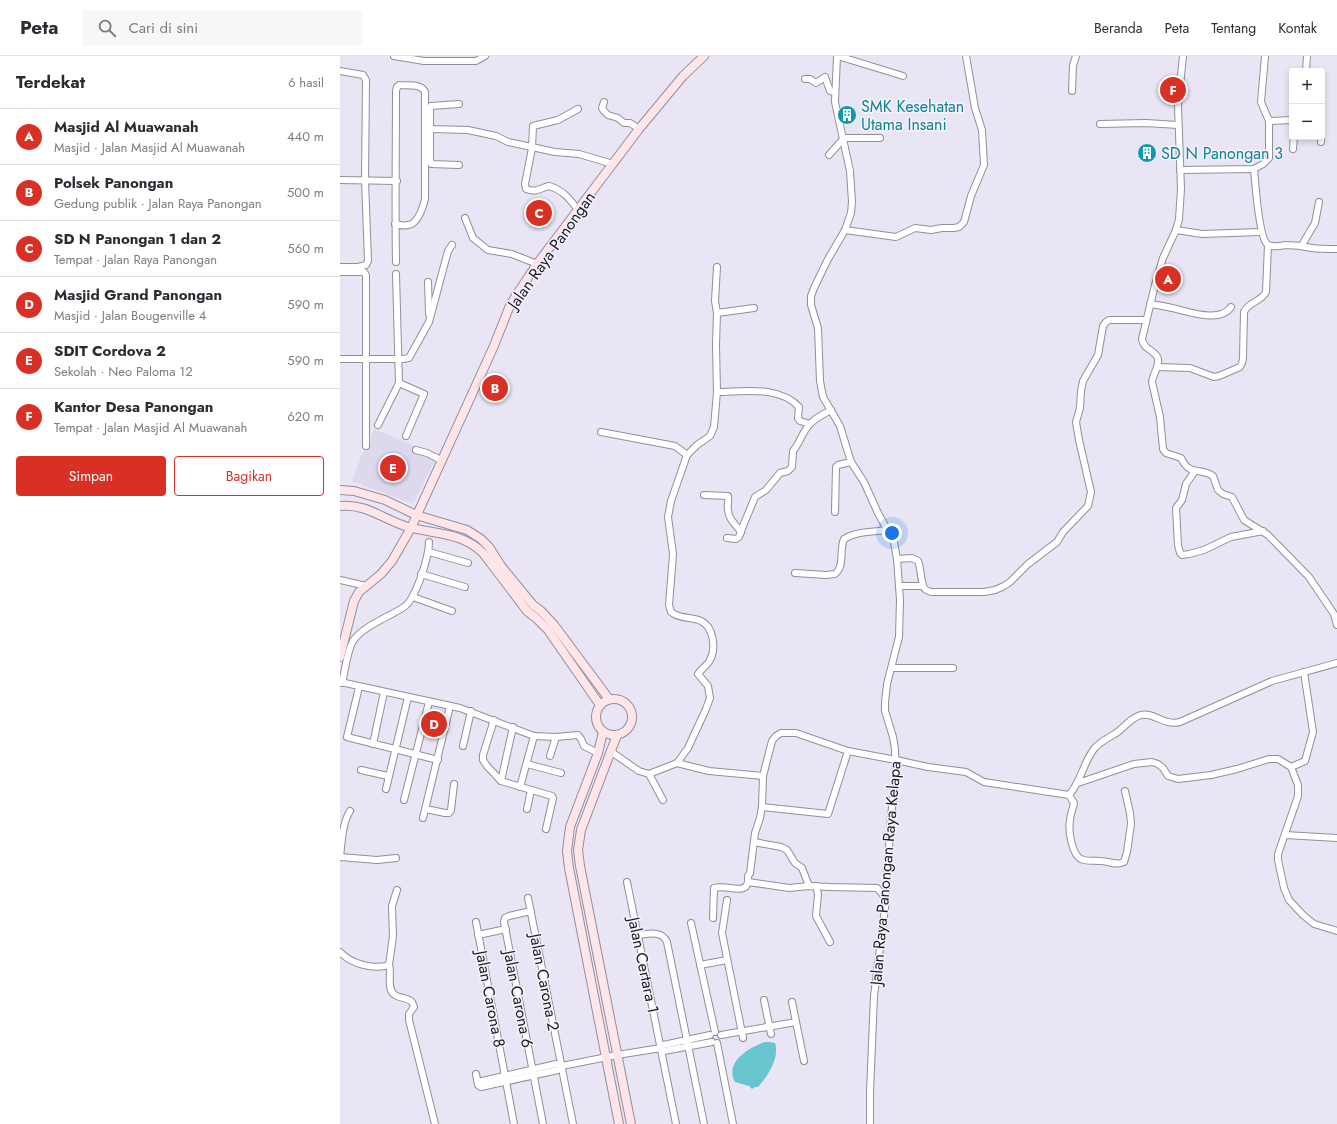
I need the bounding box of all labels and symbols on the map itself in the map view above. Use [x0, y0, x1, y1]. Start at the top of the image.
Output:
pin: F [1160, 75, 1186, 105]
place label: SMK Kesehatan Utama Insani [861, 95, 964, 136]
building icon: SMK Kesehatan Utama Insani [836, 104, 858, 126]
building icon: SD N Panongan 3 [1136, 142, 1158, 164]
place label: SD N Panongan 3 [1161, 142, 1283, 165]
street label: Jalan Raya Panongan [501, 187, 601, 315]
pin: C [526, 198, 552, 228]
pin: A [1155, 264, 1181, 294]
pin: B [482, 373, 508, 403]
pin: E [380, 453, 406, 483]
your location [882, 523, 902, 543]
pin: D [421, 709, 447, 739]
street label: Jalan Raya Panongan Raya Kelapa [864, 760, 907, 988]
street label: Jalan Certara 1 [622, 913, 665, 1015]
street label: Jalan Carona 2 [523, 929, 565, 1033]
street label: Jalan Carona 6 [497, 946, 539, 1050]
street label: Jalan Carona 8 [469, 947, 511, 1050]

